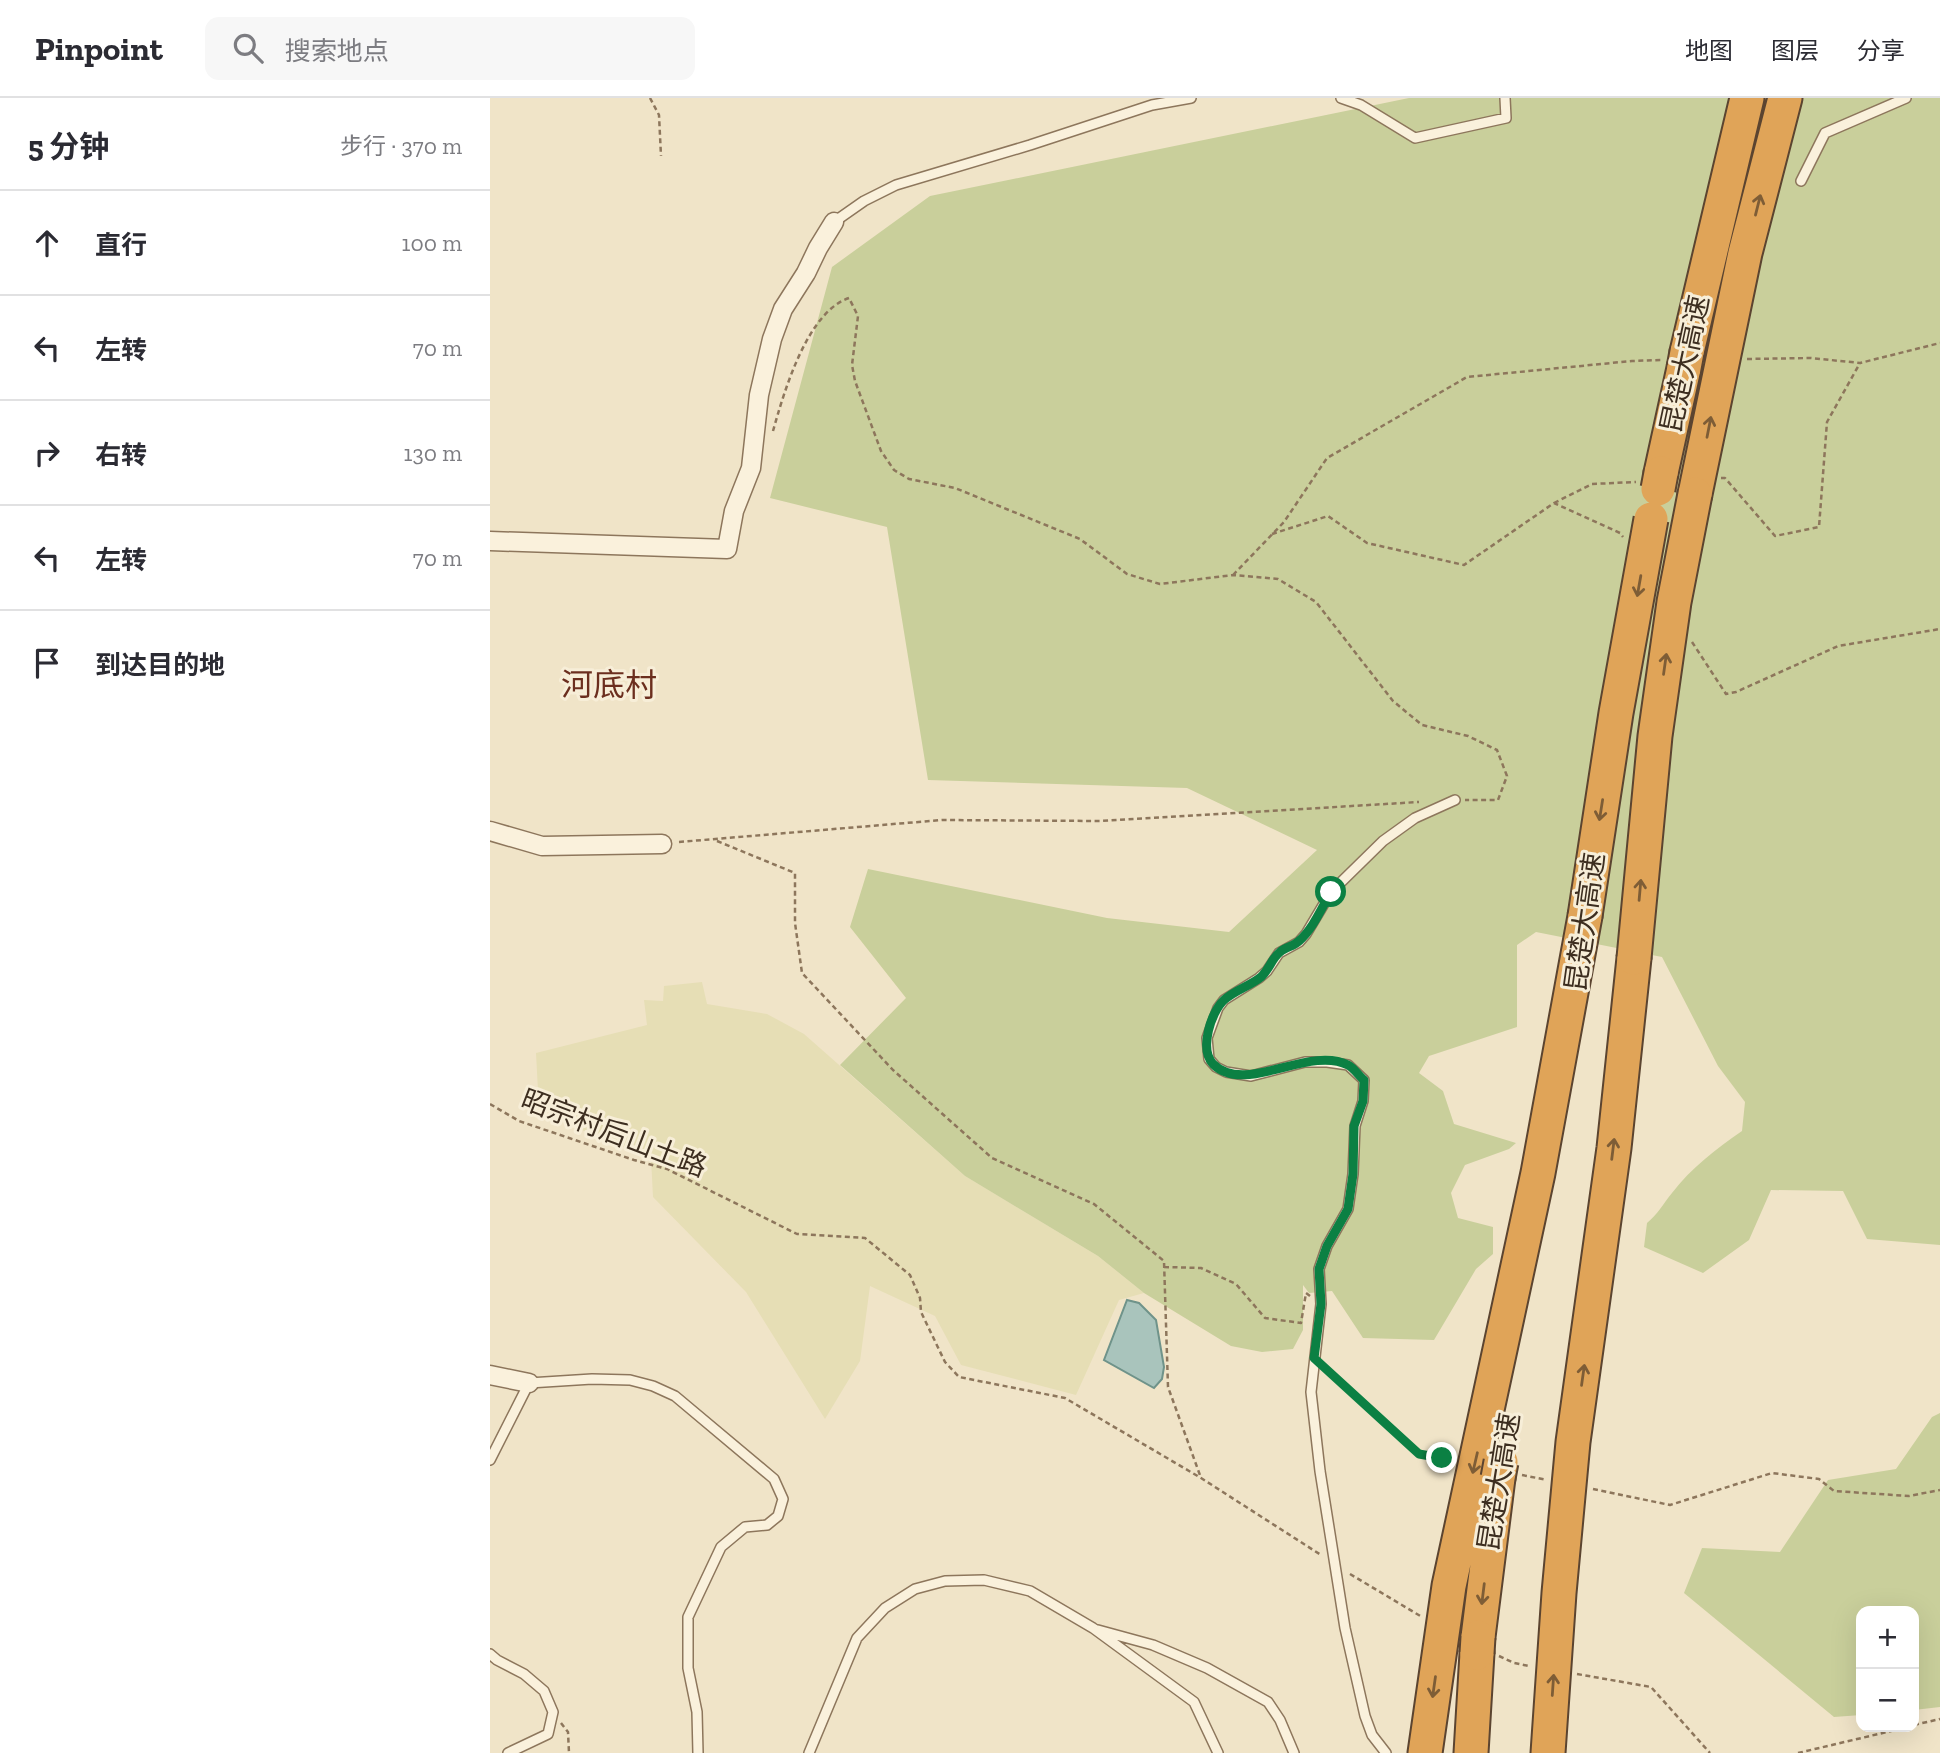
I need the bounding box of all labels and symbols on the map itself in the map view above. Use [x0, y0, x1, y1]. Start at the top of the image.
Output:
one-way arrow [1752, 195, 1765, 217]
street label: 昆楚大高速 [1654, 292, 1716, 436]
one-way arrow [1702, 417, 1716, 439]
one-way arrow [1632, 574, 1645, 597]
one-way arrow [1659, 653, 1672, 676]
district label: 河底村 [561, 666, 657, 704]
one-way arrow [1594, 798, 1607, 821]
street label: 昆楚大高速 [1559, 850, 1611, 994]
route start [1315, 876, 1346, 907]
one-way arrow [1634, 879, 1647, 901]
street label: 昭宗村后山土路 [517, 1082, 711, 1184]
one-way arrow [1607, 1138, 1620, 1161]
one-way arrow [1576, 1364, 1589, 1387]
street label: 昆楚大高速 [1472, 1410, 1526, 1554]
route end [1426, 1442, 1457, 1473]
one-way arrow [1468, 1451, 1482, 1474]
one-way arrow [1476, 1582, 1489, 1605]
one-way arrow [1547, 1674, 1560, 1697]
one-way arrow [1428, 1675, 1441, 1698]

